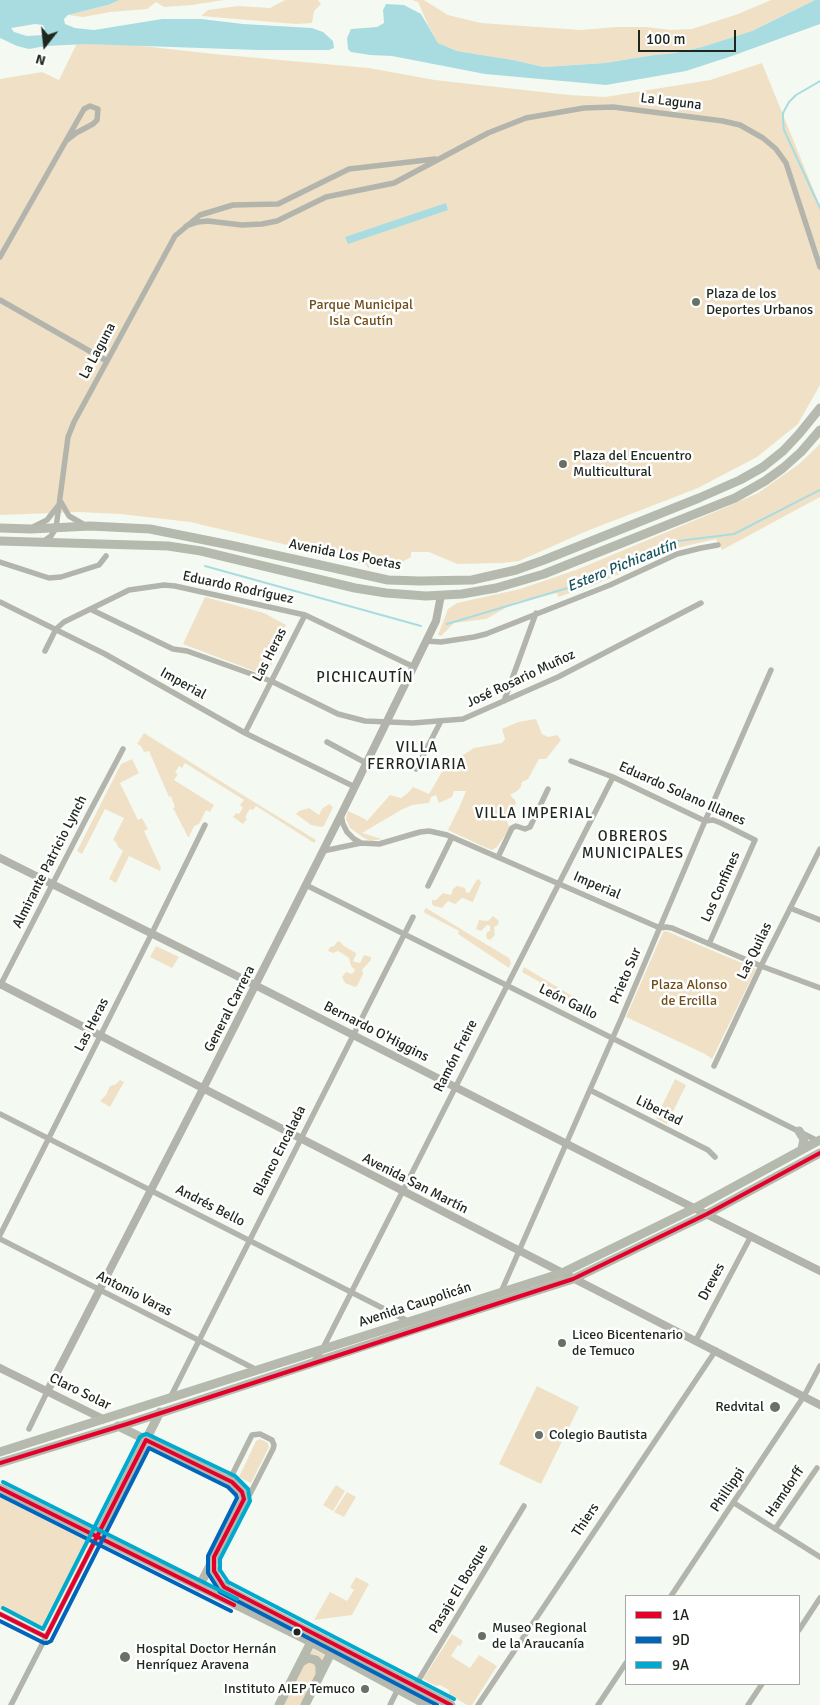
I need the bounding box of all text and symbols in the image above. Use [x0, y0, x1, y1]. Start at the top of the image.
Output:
north arrow [20, 20, 70, 70]
scale bar [640, 20, 738, 52]
text: 100 m [646, 30, 686, 48]
text: N [34, 50, 48, 69]
street label: La Laguna [640, 90, 702, 114]
place label: Plaza de los Deportes Urbanos [706, 286, 813, 318]
marker: Plaza de los Deportes Urbanos [690, 296, 702, 308]
park label: Parque Municipal Isla Cautín [309, 297, 413, 330]
street label: La Laguna [76, 320, 120, 382]
place label: Plaza del Encuentro Multicultural [573, 448, 692, 481]
marker: Plaza del Encuentro Multicultural [557, 458, 569, 470]
street label: Avenida Los Poetas [287, 536, 403, 574]
water label: Estero Pichicautín [565, 536, 679, 596]
street label: Eduardo Rodríguez [181, 568, 295, 608]
street label: Las Heras [249, 625, 291, 685]
street label: José Rosario Muñoz [464, 646, 578, 712]
street label: Imperial [157, 665, 209, 703]
district label: PICHICAUTÍN [315, 669, 415, 687]
district label: VILLA FERROVIARIA [366, 739, 468, 774]
street label: Eduardo Solano Illanes [616, 758, 748, 830]
street label: Almirante Patricio Lynch [9, 793, 91, 931]
district label: VILLA IMPERIAL [473, 805, 595, 823]
district label: OBREROS MUNICIPALES [580, 828, 686, 863]
street label: Los Confines [698, 849, 744, 925]
street label: Imperial [571, 868, 623, 904]
street label: Las Quilas [734, 920, 776, 982]
street label: Prieto Sur [607, 945, 645, 1007]
street label: General Carrera [201, 963, 259, 1055]
park label: Plaza Alonso de Ercilla [651, 977, 727, 1010]
street label: León Gallo [536, 981, 600, 1023]
street label: Las Heras [71, 995, 113, 1055]
street label: Bernardo O'Higgins [321, 998, 431, 1066]
street label: Ramón Freire [431, 1017, 481, 1095]
street label: Libertad [633, 1092, 685, 1130]
street label: Blanco Encalada [250, 1103, 310, 1199]
street label: Avenida San Martín [359, 1150, 471, 1218]
street label: Andrés Bello [173, 1181, 247, 1231]
street label: Dreves [695, 1260, 729, 1304]
street label: Antonio Varas [93, 1268, 175, 1320]
street label: Avenida Caupolicán [357, 1279, 473, 1331]
place label: Liceo Bicentenario de Temuco [572, 1327, 683, 1360]
marker: Liceo Bicentenario de Temuco [556, 1337, 568, 1349]
street label: Claro Solar [46, 1370, 114, 1414]
place label: Redvital [715, 1399, 764, 1415]
marker: Redvital [768, 1400, 782, 1414]
place label: Colegio Bautista [549, 1427, 647, 1443]
marker: Colegio Bautista [533, 1429, 545, 1441]
street label: Hamdorff [762, 1464, 808, 1520]
street label: Phillippi [707, 1465, 749, 1515]
street label: Thiers [569, 1500, 603, 1540]
street label: Pasaje El Bosque [426, 1541, 492, 1637]
legend [625, 1595, 800, 1685]
text: 1A [672, 1606, 689, 1624]
place label: Museo Regional de la Araucanía [492, 1620, 587, 1652]
unlabelled marker [292, 1627, 302, 1637]
marker: Museo Regional de la Araucanía [476, 1630, 488, 1642]
text: 9D [672, 1631, 690, 1649]
place label: Hospital Doctor Hernán Henríquez Aravena [136, 1641, 276, 1674]
marker: Hospital Doctor Hernán Henríquez Aravena [118, 1650, 132, 1664]
text: 9A [672, 1656, 689, 1674]
place label: Instituto AIEP Temuco [224, 1681, 355, 1697]
marker: Instituto AIEP Temuco [359, 1683, 371, 1695]

